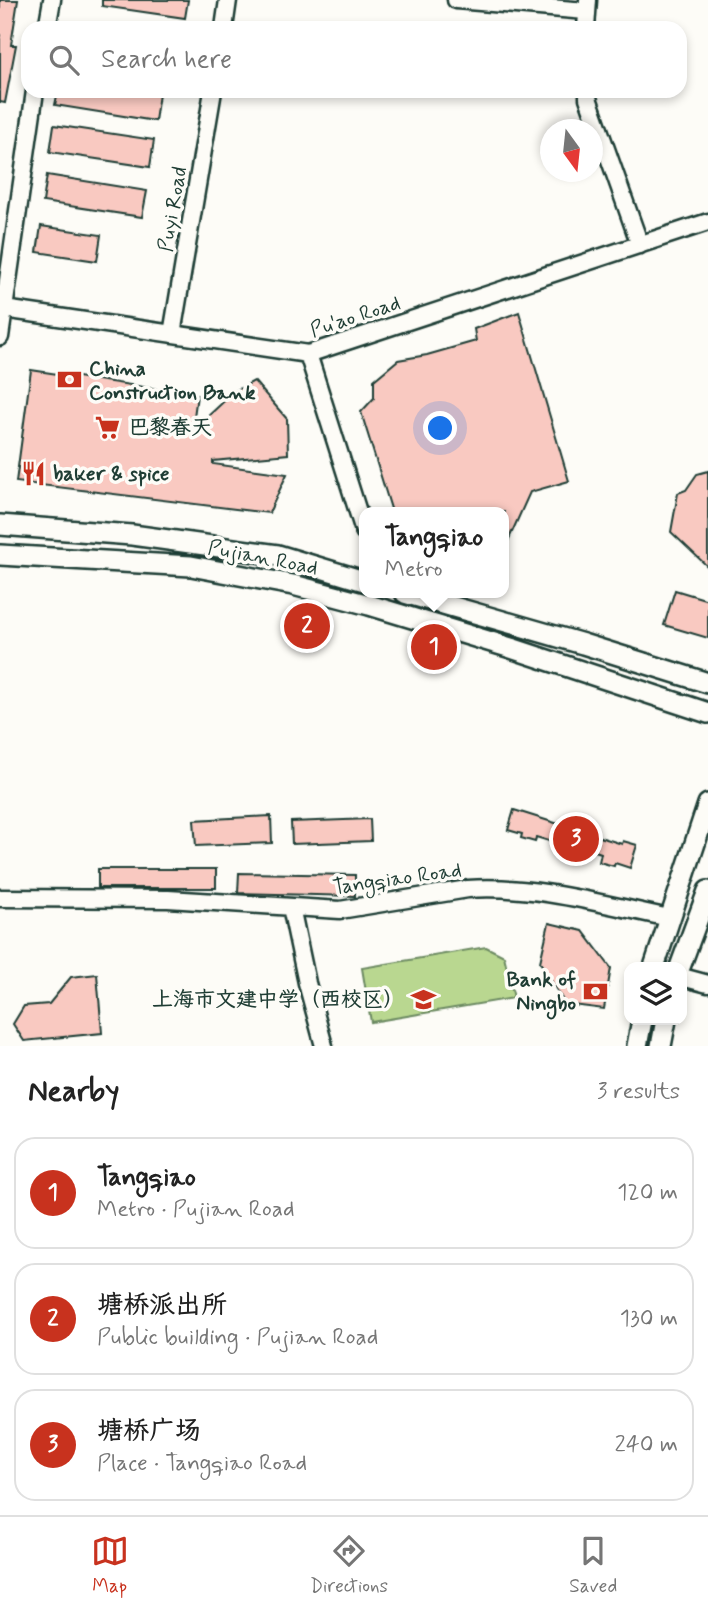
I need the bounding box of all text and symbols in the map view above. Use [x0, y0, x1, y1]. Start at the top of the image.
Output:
search box [21, 21, 687, 98]
icon: search [45, 41, 83, 79]
text: Search here [101, 43, 232, 77]
north arrow [540, 119, 603, 182]
street label: Puyi Road [152, 164, 194, 254]
street label: Pu'ao Road [307, 289, 404, 345]
place label: China Construction Bank [89, 355, 256, 407]
bank icon: China Construction Bank [55, 366, 83, 394]
your location [423, 411, 457, 445]
supermarket icon: 巴黎春天 [94, 413, 122, 441]
place label: 巴黎春天 [128, 414, 212, 442]
restaurant icon: baker & spice [19, 459, 47, 487]
place label: baker & spice [53, 460, 170, 488]
popup [359, 507, 509, 598]
text: Tangqiao [385, 521, 483, 555]
street label: Pujian Road [205, 534, 320, 582]
text: Metro [385, 555, 443, 585]
pin: 2 [284, 600, 330, 652]
pin: 1 [411, 621, 457, 673]
pin: 3 [553, 813, 599, 865]
street label: Tangqiao Road [331, 856, 463, 903]
map controls [624, 962, 687, 1025]
button: layers [624, 962, 687, 1025]
place label: Bank of Ningbo [506, 966, 576, 1020]
bank icon: Bank of Ningbo [582, 977, 610, 1005]
school or university icon: 上海市文建中学（西校区） [410, 985, 438, 1013]
place label: 上海市文建中学（西校区） [152, 986, 404, 1014]
text: Nearby [28, 1072, 119, 1111]
text: 3 results [597, 1077, 680, 1107]
text: Tangqiao [97, 1161, 196, 1195]
text: 1 [48, 1178, 58, 1208]
text: 120 m [617, 1178, 678, 1208]
text: Metro · Pujian Road [97, 1195, 295, 1225]
text: 塘桥派出所 [97, 1289, 227, 1323]
text: 2 [47, 1304, 59, 1334]
text: 130 m [620, 1304, 678, 1334]
text: Public building · Pujian Road [97, 1323, 378, 1353]
text: 塘桥广场 [97, 1415, 201, 1449]
text: 3 [48, 1430, 58, 1460]
text: 240 m [614, 1430, 678, 1460]
text: Place · Tangqiao Road [97, 1449, 307, 1479]
tab: Map [91, 1532, 129, 1599]
tab: Directions [310, 1532, 388, 1599]
tab: Saved [569, 1532, 617, 1599]

